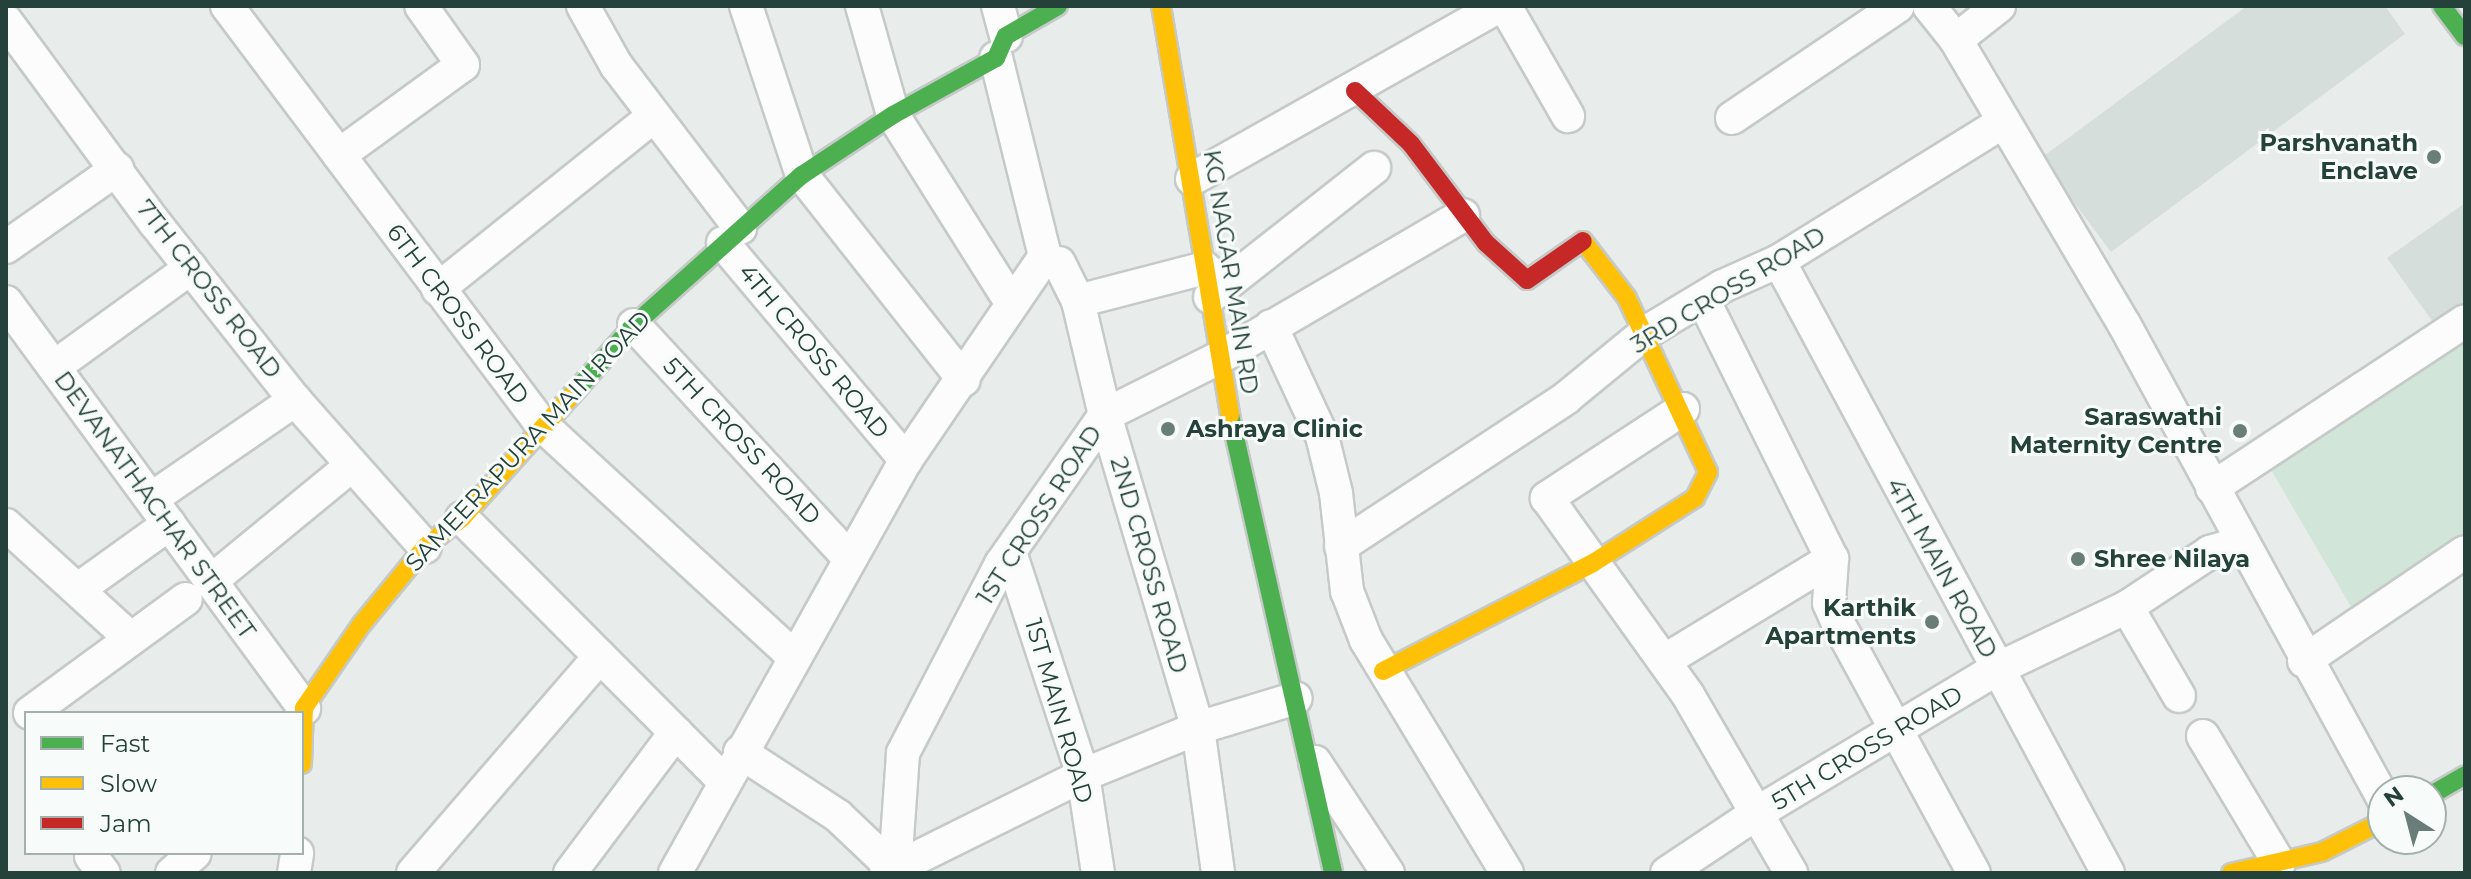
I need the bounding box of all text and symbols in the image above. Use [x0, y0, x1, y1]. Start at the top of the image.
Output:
place label: Parshvanath Enclave [2259, 129, 2418, 185]
street label: KG NAGAR MAIN RD [1197, 148, 1265, 396]
marker: Parshvanath Enclave [2425, 148, 2443, 166]
street label: 7TH CROSS ROAD [130, 194, 288, 384]
street label: 6TH CROSS ROAD [381, 218, 535, 410]
street label: 3RD CROSS ROAD [1626, 221, 1830, 359]
street label: 4TH CROSS ROAD [733, 258, 895, 444]
street label: SAMEERAPURA MAIN ROAD [399, 305, 657, 577]
street label: 5TH CROSS ROAD [657, 352, 827, 530]
street label: DEVANATHACHAR STREET [48, 366, 262, 644]
place label: Saraswathi Maternity Centre [2010, 403, 2222, 459]
place label: Ashraya Clinic [1186, 415, 1363, 443]
marker: Ashraya Clinic [1157, 418, 1179, 440]
street label: 1ST CROSS ROAD [970, 420, 1108, 610]
marker: Saraswathi Maternity Centre [2229, 420, 2251, 442]
street label: 2ND CROSS ROAD [1104, 453, 1194, 677]
street label: 4TH MAIN ROAD [1881, 473, 2003, 663]
place label: Shree Nilaya [2094, 545, 2250, 573]
marker: Shree Nilaya [2069, 550, 2087, 568]
place label: Karthik Apartments [1765, 594, 1916, 650]
marker: Karthik Apartments [1923, 613, 1941, 631]
street label: 1ST MAIN ROAD [1019, 615, 1099, 807]
street label: 5TH CROSS ROAD [1766, 680, 1968, 816]
legend [24, 711, 304, 855]
text: Fast [100, 729, 150, 758]
text: Slow [100, 769, 157, 798]
north arrow [2367, 775, 2447, 855]
text: N [2379, 781, 2409, 813]
text: Jam [100, 809, 152, 838]

